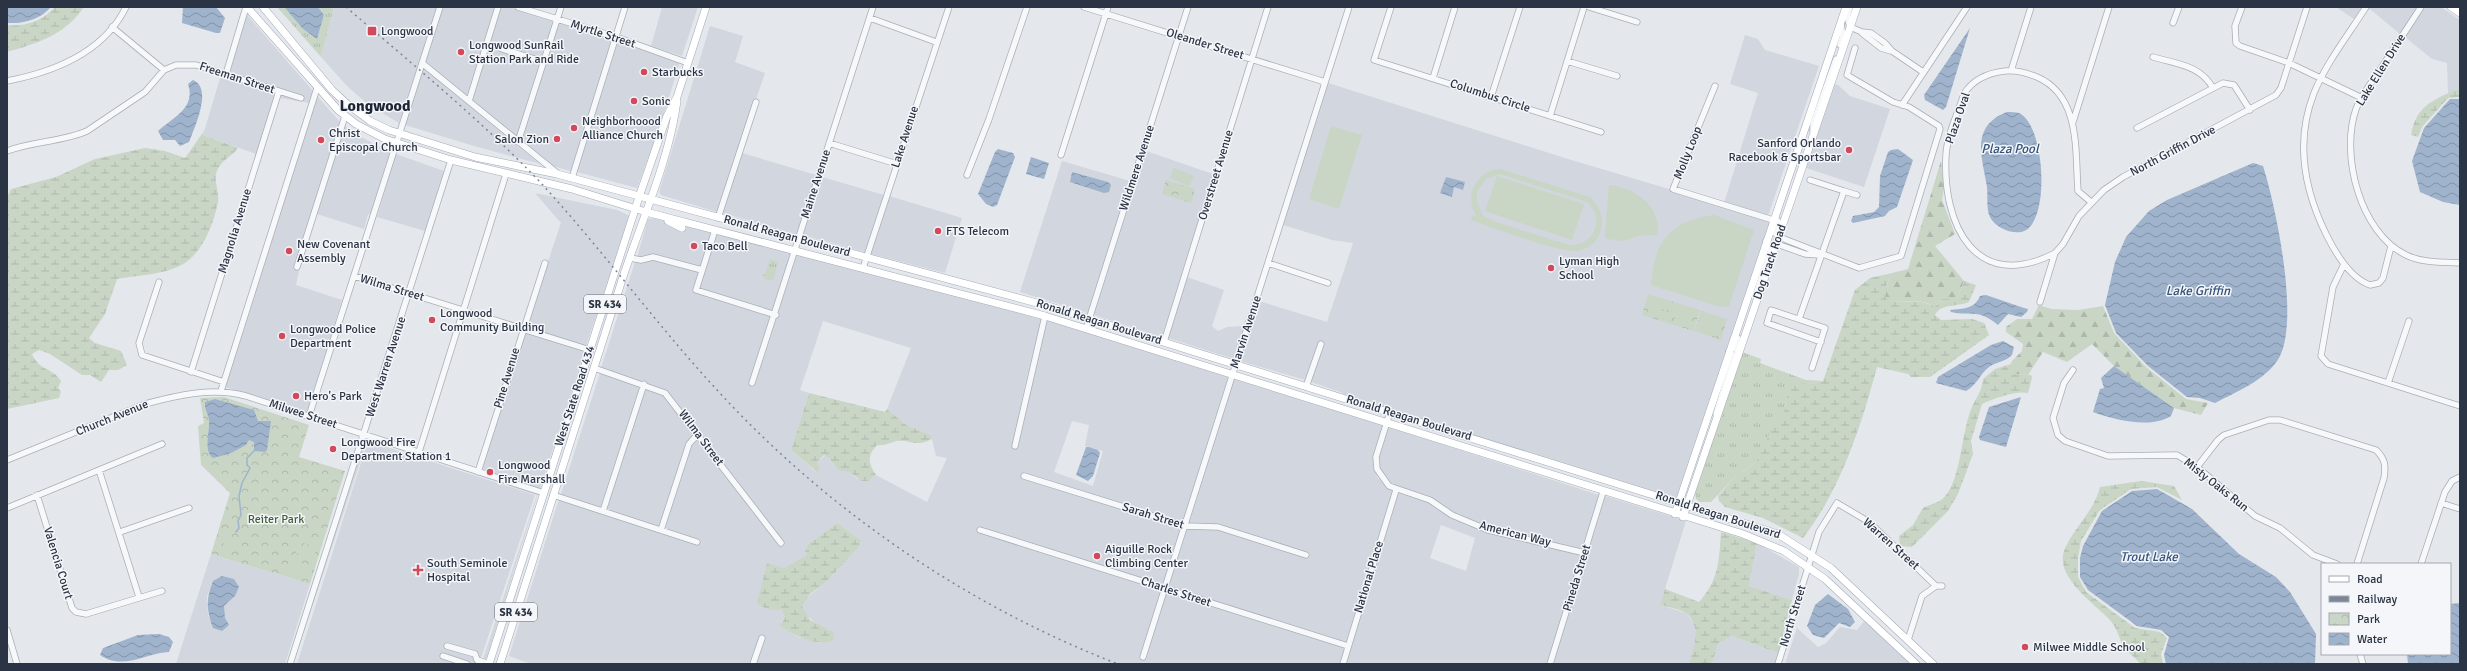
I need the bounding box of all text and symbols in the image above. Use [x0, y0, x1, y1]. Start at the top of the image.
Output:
street label: Myrtle Street [569, 16, 637, 52]
place label: Longwood [381, 24, 433, 39]
marker: Longwood [366, 25, 378, 37]
street label: Oleander Street [1164, 25, 1246, 63]
street label: Lake Ellen Drive [2353, 31, 2409, 109]
place label: Longwood SunRail Station Park and Ride [469, 38, 579, 67]
marker: Longwood SunRail Station Park and Ride [456, 47, 466, 57]
street label: Freeman Street [197, 59, 277, 97]
place label: Starbucks [652, 65, 703, 80]
marker: Starbucks [639, 67, 649, 77]
street label: Columbus Circle [1448, 76, 1532, 116]
street label: Plaza Oval [1942, 90, 1974, 146]
place label: Sonic [642, 94, 671, 109]
district label: Longwood [339, 96, 411, 116]
marker: Sonic [629, 96, 639, 106]
street label: Lake Avenue [888, 104, 922, 170]
place label: Neighborhoood Alliance Church [582, 114, 663, 143]
street label: North Griffin Drive [2128, 122, 2218, 180]
marker: Neighborhoood Alliance Church [569, 123, 579, 133]
street label: Wildmere Avenue [1116, 123, 1158, 213]
street label: Molly Loop [1671, 124, 1705, 182]
place label: Christ Episcopal Church [329, 126, 418, 155]
street label: Overstreet Avenue [1195, 128, 1237, 222]
place label: Salon Zion [495, 132, 549, 147]
marker: Salon Zion [552, 134, 562, 144]
marker: Christ Episcopal Church [316, 135, 326, 145]
place label: Sanford Orlando Racebook & Sportsbar [1728, 136, 1842, 165]
water label: Plaza Pool [1981, 141, 2040, 157]
marker: Sanford Orlando Racebook & Sportsbar [1844, 145, 1854, 155]
street label: Maine Avenue [798, 148, 834, 220]
street label: Magnolia Avenue [215, 187, 255, 275]
street label: Ronald Reagan Boulevard [722, 212, 852, 260]
street label: Dog Track Road [1750, 222, 1790, 302]
place label: FTS Telecom [946, 224, 1009, 239]
marker: FTS Telecom [933, 226, 943, 236]
place label: New Covenant Assembly [297, 237, 370, 266]
place label: Taco Bell [702, 239, 748, 254]
marker: Taco Bell [689, 241, 699, 251]
marker: New Covenant Assembly [284, 246, 294, 256]
place label: Lyman High School [1559, 254, 1619, 283]
marker: Lyman High School [1546, 263, 1556, 273]
street label: Wilma Street [358, 271, 426, 305]
water label: Lake Griffin [2166, 283, 2231, 299]
street label: Marvin Avenue [1227, 294, 1265, 370]
road number: SR 434 [584, 295, 626, 313]
street label: Ronald Reagan Boulevard [1034, 296, 1164, 348]
place label: Longwood Community Building [440, 306, 544, 335]
street label: West Warren Avenue [363, 315, 409, 419]
marker: Longwood Community Building [427, 315, 437, 325]
place label: Longwood Police Department [290, 322, 376, 351]
marker: Longwood Police Department [277, 331, 287, 341]
street label: West State Road 434 [552, 343, 599, 448]
street label: Pine Avenue [491, 346, 523, 410]
place label: Hero's Park [304, 389, 362, 404]
marker: Hero's Park [291, 391, 301, 401]
street label: Ronald Reagan Boulevard [1344, 392, 1474, 444]
street label: Milwee Street [267, 396, 339, 432]
street label: Church Avenue [74, 397, 150, 439]
street label: Wilma Street [675, 407, 727, 469]
place label: Longwood Fire Department Station 1 [341, 435, 451, 464]
marker: Longwood Fire Department Station 1 [328, 444, 338, 454]
street label: Misty Oaks Run [2180, 455, 2252, 515]
place label: Longwood Fire Marshall [498, 458, 566, 487]
marker: Longwood Fire Marshall [485, 467, 495, 477]
street label: Ronald Reagan Boulevard [1654, 488, 1782, 542]
street label: Sarah Street [1120, 500, 1186, 532]
park label: Reiter Park [248, 512, 304, 527]
street label: Warren Street [1860, 515, 1922, 573]
street label: American Way [1478, 518, 1553, 550]
street label: Valencia Court [40, 525, 76, 601]
street label: National Place [1351, 539, 1387, 615]
place label: Aiguille Rock Climbing Center [1105, 542, 1188, 571]
street label: Pineda Street [1560, 543, 1594, 613]
water label: Trout Lake [2120, 549, 2179, 565]
marker: Aiguille Rock Climbing Center [1092, 551, 1102, 561]
place label: South Seminole Hospital [427, 556, 508, 585]
legend [2321, 563, 2451, 655]
marker: South Seminole Hospital [412, 564, 424, 576]
text: Road [2357, 572, 2383, 587]
street label: Charles Street [1139, 574, 1213, 610]
street label: North Street [1777, 583, 1809, 649]
text: Railway [2357, 592, 2397, 607]
road number: SR 434 [495, 603, 537, 621]
text: Park [2357, 612, 2380, 627]
text: Water [2357, 632, 2388, 647]
place label: Milwee Middle School [2033, 640, 2146, 655]
marker: Milwee Middle School [2020, 642, 2030, 652]

